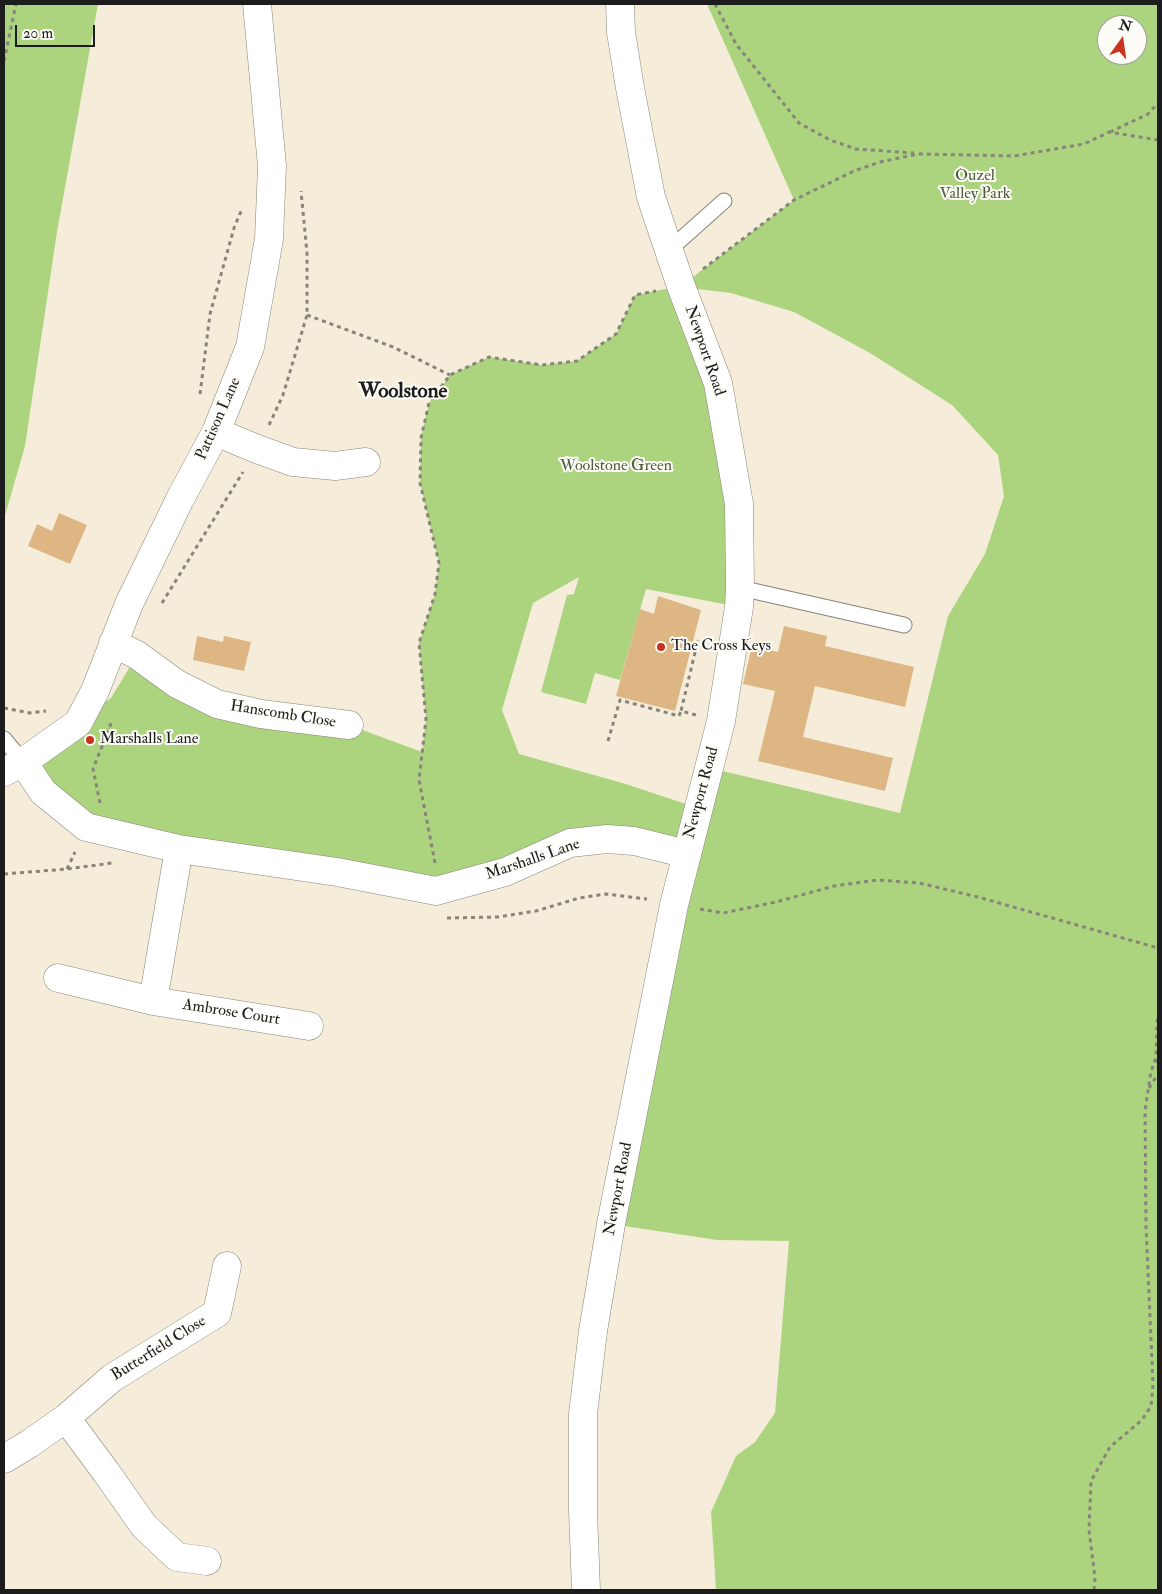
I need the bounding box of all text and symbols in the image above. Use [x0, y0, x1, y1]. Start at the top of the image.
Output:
scale bar [18, 15, 98, 47]
north arrow [1097, 15, 1147, 65]
text: N [1117, 16, 1134, 36]
text: 20 m [23, 24, 53, 43]
park label: Ouzel Valley Park [940, 167, 1010, 205]
street label: Newport Road [680, 303, 728, 399]
street label: Pattison Lane [192, 375, 246, 463]
district label: Woolstone [359, 379, 447, 405]
park label: Woolstone Green [560, 457, 672, 477]
place label: The Cross Keys [671, 637, 771, 657]
marker: The Cross Keys [655, 641, 667, 653]
street label: Hanscomb Close [229, 697, 337, 733]
place label: Marshalls Lane [100, 730, 198, 750]
marker: Marshalls Lane [84, 734, 96, 746]
street label: Newport Road [681, 745, 723, 841]
street label: Marshalls Lane [483, 835, 583, 885]
street label: Ambrose Court [181, 996, 281, 1030]
street label: Newport Road [601, 1141, 637, 1237]
street label: Butterfield Close [108, 1312, 210, 1386]

